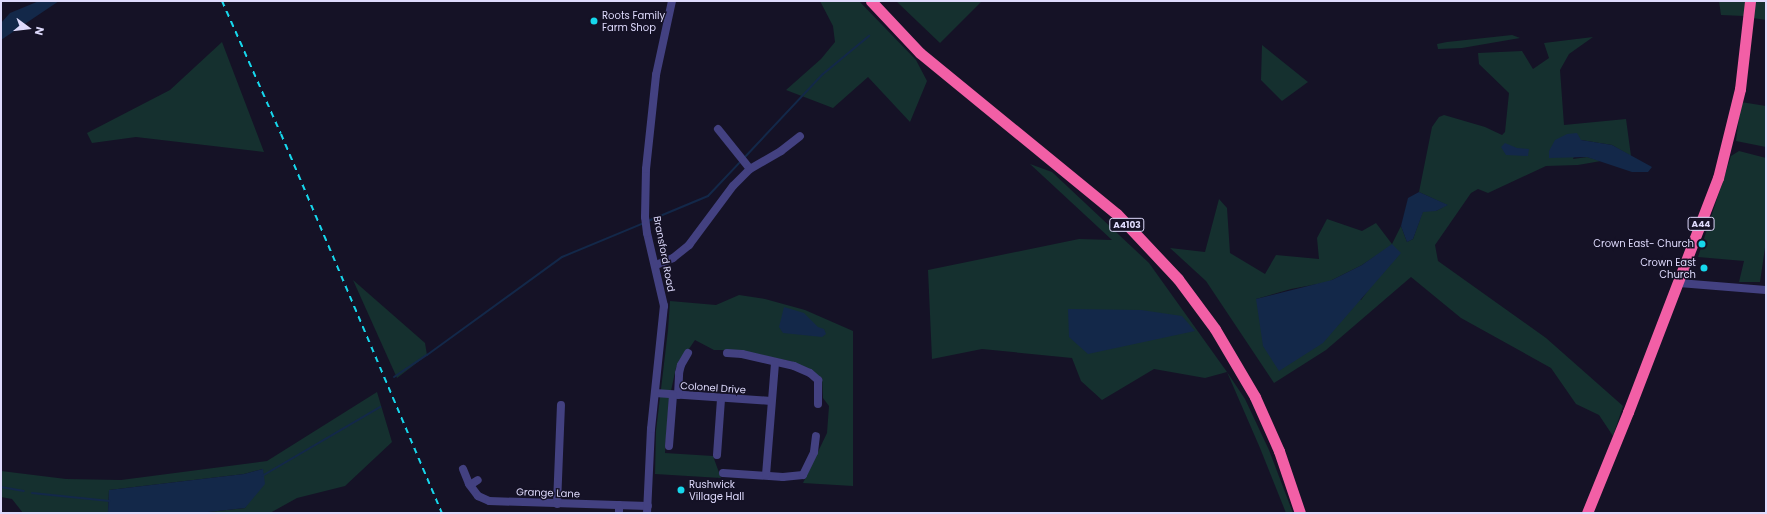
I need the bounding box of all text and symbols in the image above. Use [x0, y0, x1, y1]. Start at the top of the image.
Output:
north arrow [8, 8, 48, 48]
place label: Roots Family Farm Shop [602, 9, 665, 32]
marker: Roots Family Farm Shop [589, 16, 599, 26]
text: N [31, 25, 48, 37]
street label: Bransford Road [651, 215, 677, 293]
road number: A44 [1687, 217, 1715, 231]
road number: A4103 [1109, 218, 1145, 232]
place label: Crown East- Church [1593, 238, 1694, 250]
marker: Crown East- Church [1697, 239, 1707, 249]
place label: Crown East Church [1640, 256, 1696, 280]
marker: Crown East Church [1699, 263, 1709, 273]
street label: Colonel Drive [680, 380, 746, 396]
place label: Rushwick Village Hall [689, 478, 744, 502]
marker: Rushwick Village Hall [676, 485, 686, 495]
street label: Grange Lane [516, 486, 580, 500]

